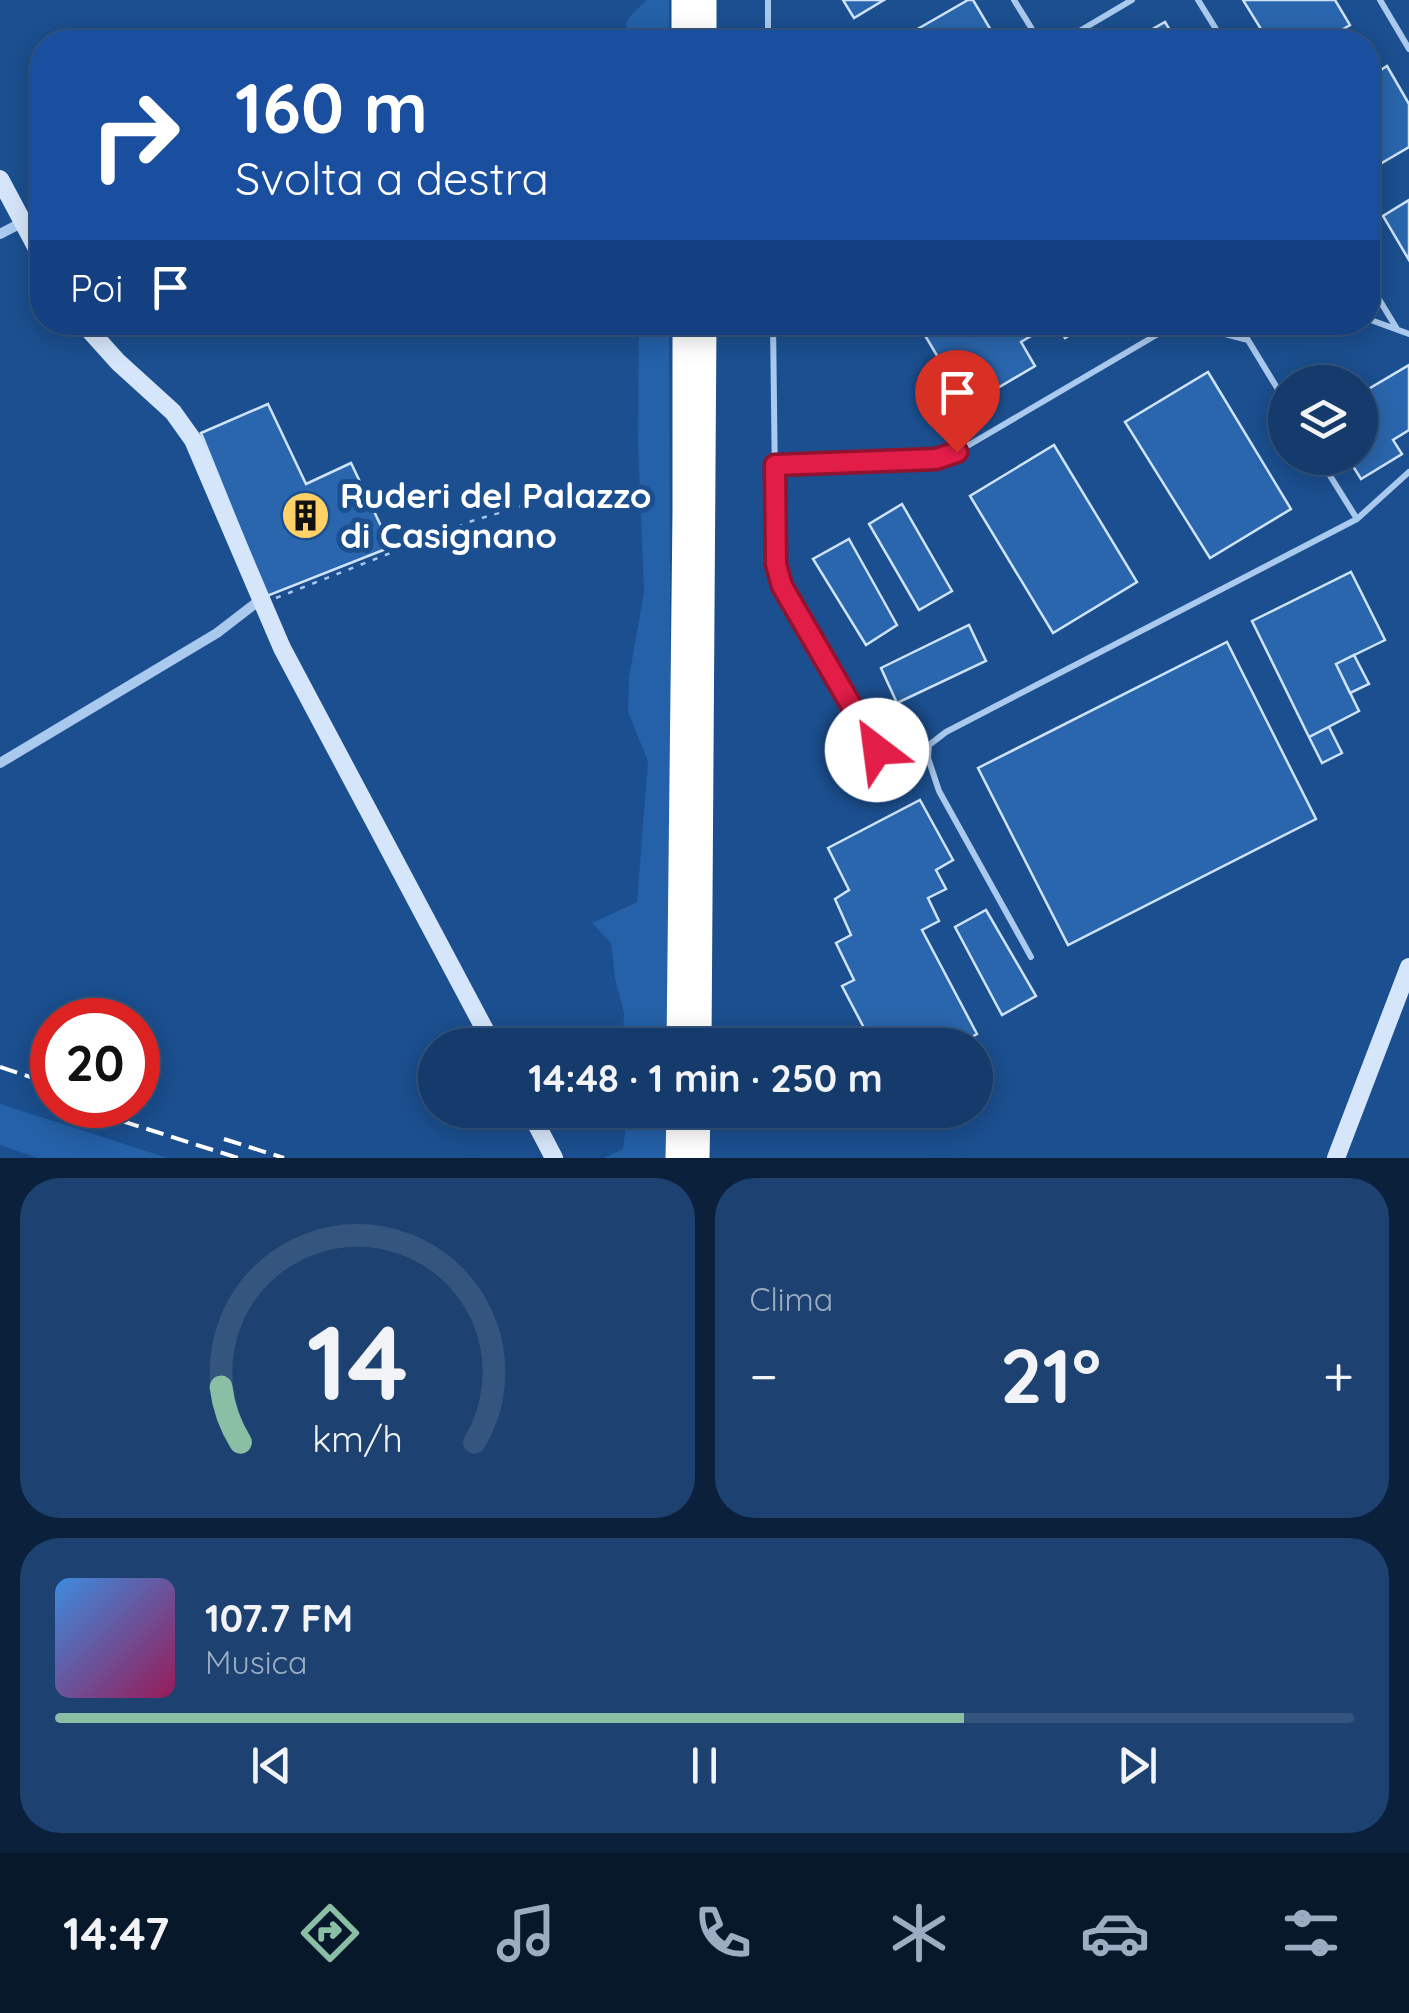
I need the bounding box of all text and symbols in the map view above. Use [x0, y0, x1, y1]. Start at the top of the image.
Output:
text: 160 m [235, 63, 428, 151]
icon: right [70, 70, 200, 200]
text: Svolta a destra [235, 150, 549, 206]
icon: arrive [143, 260, 198, 315]
text: Poi [70, 264, 123, 312]
pin [915, 350, 1000, 453]
icon: arrive [930, 365, 985, 420]
map controls [1268, 365, 1378, 475]
button: layers [1268, 365, 1378, 475]
place label: Ruderi del Palazzo di Casignano [340, 473, 652, 557]
building icon: Ruderi del Palazzo di Casignano [279, 489, 331, 541]
position arrow [825, 698, 929, 802]
speed limit sign: 20 [30, 998, 160, 1128]
text: 14:48 · 1 min · 250 m [528, 1054, 883, 1102]
text: Clima [750, 1279, 833, 1319]
text: 14 [306, 1296, 408, 1426]
text: 21° [1000, 1328, 1101, 1422]
text: − [750, 1341, 778, 1410]
text: + [1323, 1341, 1354, 1410]
text: km/h [312, 1416, 403, 1461]
text: 107.7 FM [205, 1594, 353, 1642]
text: Musica [205, 1642, 308, 1682]
icon: previous [244, 1738, 299, 1793]
icon: pause [677, 1738, 732, 1793]
icon: next [1110, 1738, 1165, 1793]
icon: directions [295, 1898, 365, 1968]
icon: music [491, 1898, 561, 1968]
icon: phone [688, 1898, 758, 1968]
icon: climate [884, 1898, 954, 1968]
icon: car [1080, 1898, 1150, 1968]
icon: filters [1276, 1898, 1346, 1968]
text: 14:47 [63, 1905, 169, 1961]

